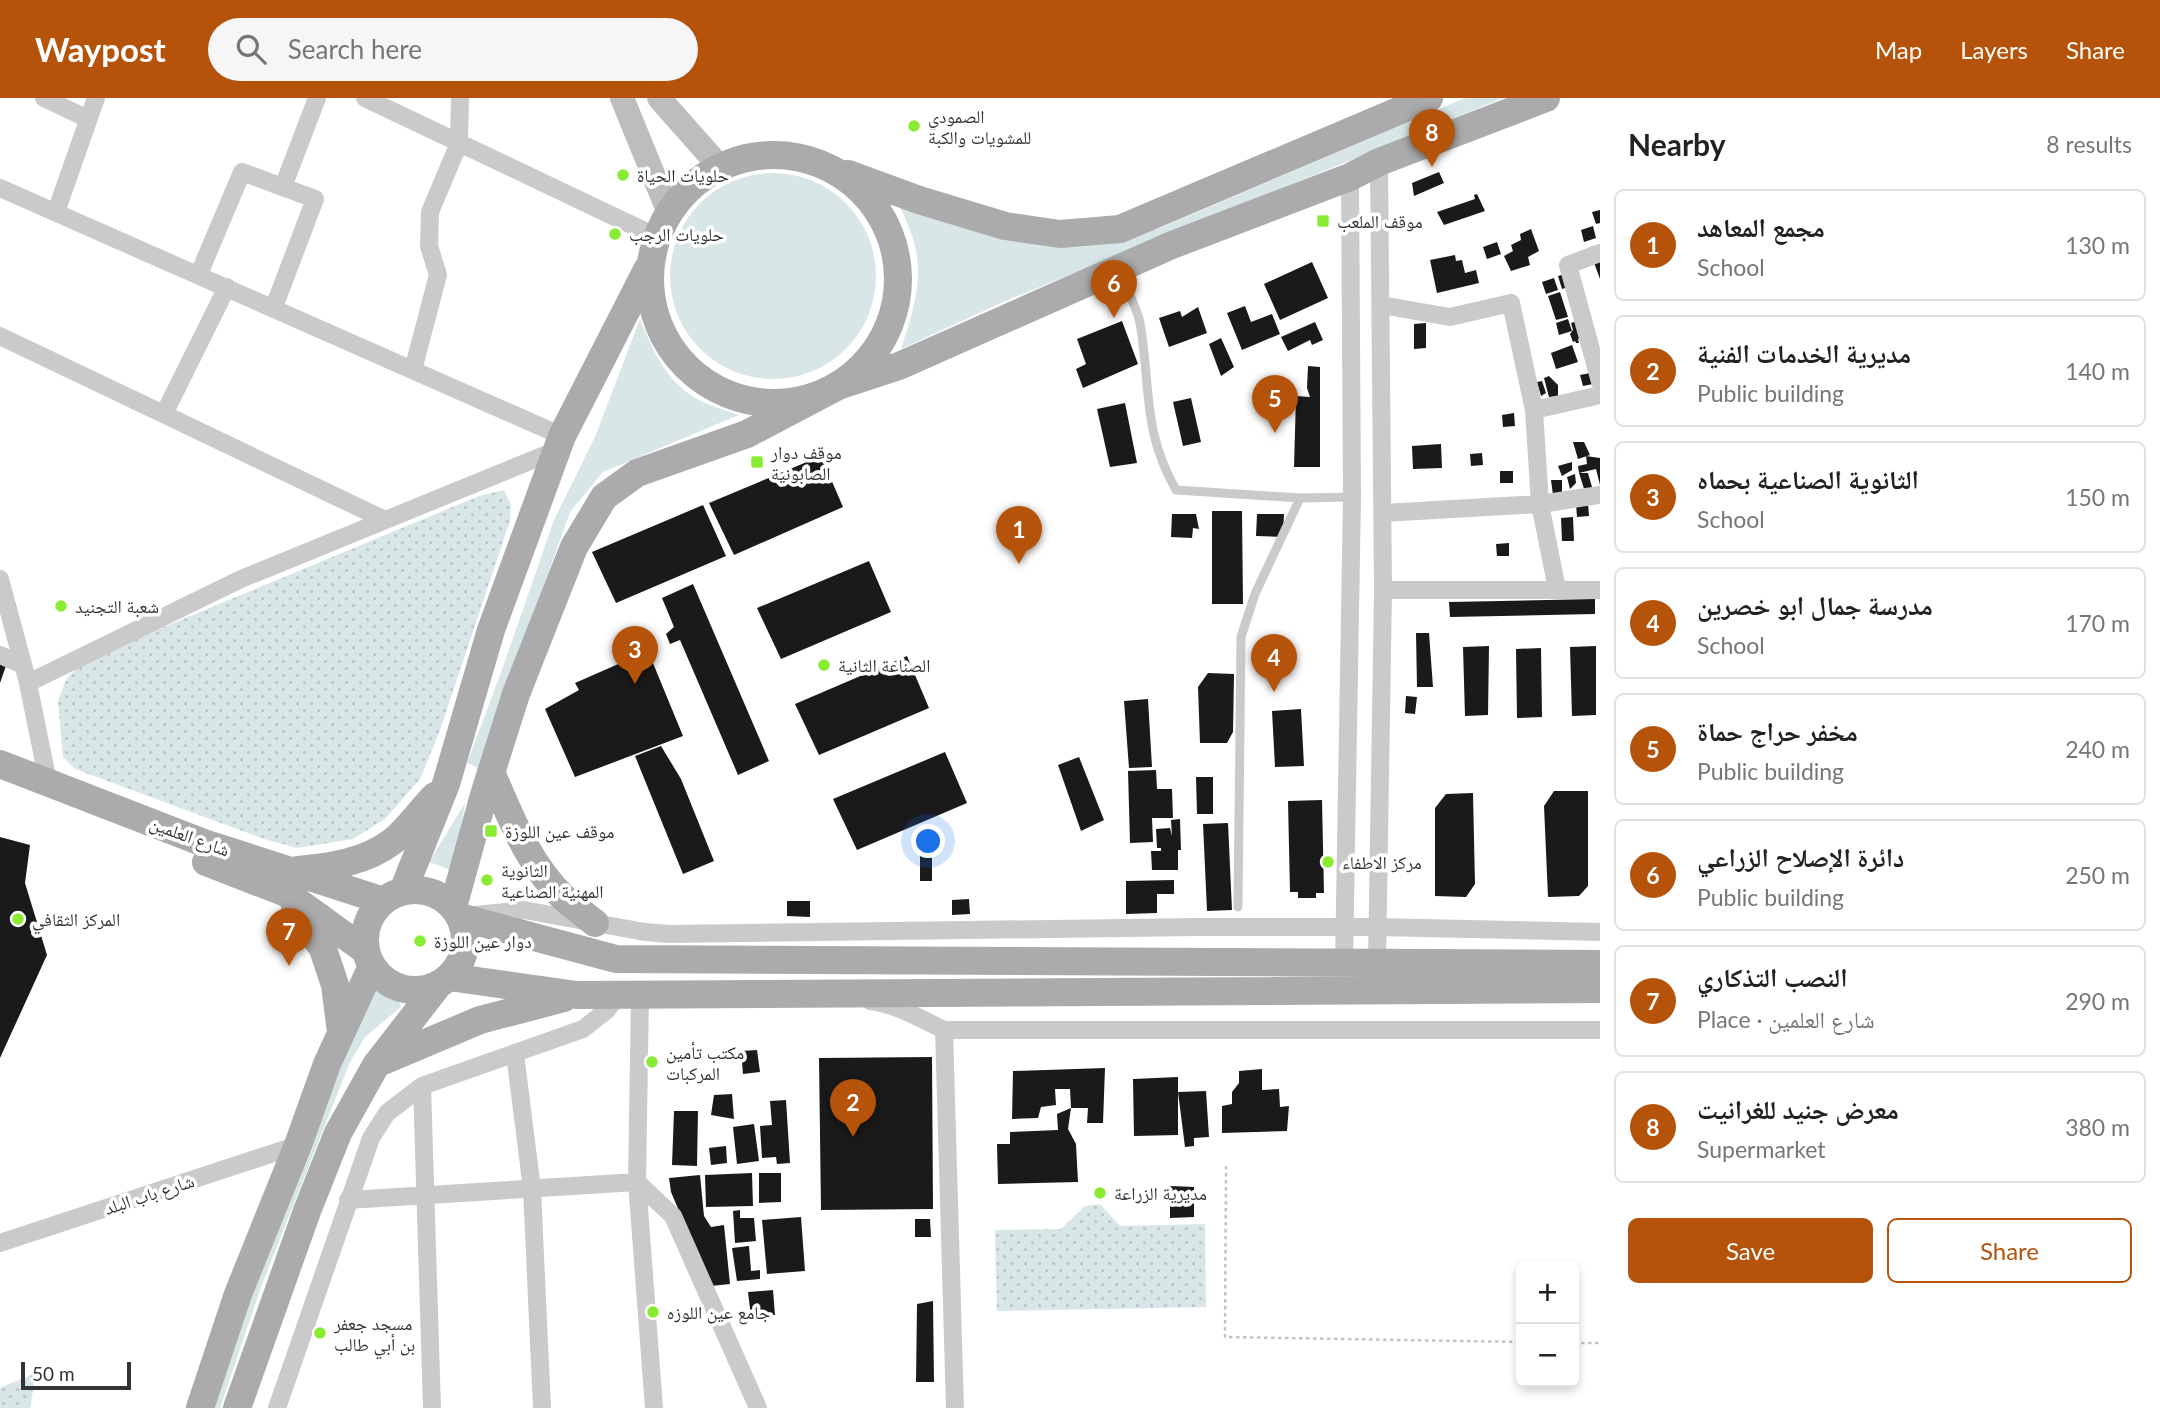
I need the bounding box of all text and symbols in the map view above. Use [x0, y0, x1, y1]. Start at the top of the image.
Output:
search box [208, 18, 698, 81]
text: Waypost [35, 29, 166, 69]
icon: search [232, 30, 270, 68]
text: Search here [288, 33, 422, 65]
text: Map [1875, 35, 1922, 64]
text: Layers [1960, 35, 2028, 64]
text: Share [2066, 35, 2125, 64]
place label: الصمودي للمشويات والكبة [928, 105, 1031, 149]
pin: 8 [1409, 109, 1455, 167]
marker: الصمودي للمشويات والكبة [906, 118, 922, 134]
text: Nearby [1628, 126, 1726, 162]
text: 8 results [2046, 130, 2132, 158]
place label: حلويات الحياة [637, 164, 729, 186]
marker: حلويات الحياة [615, 167, 631, 183]
place label: موقف الملعب [1337, 210, 1423, 233]
text: مجمع المعاهد [1697, 211, 1825, 243]
marker: موقف الملعب [1315, 213, 1331, 229]
place label: حلويات الرجب [629, 223, 724, 246]
marker: حلويات الرجب [607, 226, 623, 242]
text: 1 [1646, 231, 1660, 259]
text: 130 m [2065, 231, 2130, 259]
text: School [1697, 253, 1765, 281]
pin: 6 [1091, 260, 1137, 318]
text: مديرية الخدمات الفنية [1697, 337, 1911, 369]
text: 2 [1646, 357, 1660, 385]
text: 140 m [2065, 357, 2130, 385]
pin: 5 [1252, 375, 1298, 433]
text: Public building [1697, 379, 1844, 407]
place label: موقف دوار الصابونية [770, 441, 842, 485]
marker: موقف دوار الصابونية [749, 454, 765, 470]
text: الثانوية الصناعية بحماه [1697, 463, 1919, 495]
text: 3 [1646, 483, 1660, 511]
text: 150 m [2065, 483, 2130, 511]
text: School [1697, 505, 1765, 533]
pin: 1 [996, 506, 1042, 564]
text: مدرسة جمال ابو خصرين [1697, 589, 1933, 621]
place label: شعبة التجنيد [75, 595, 159, 618]
marker: شعبة التجنيد [53, 598, 69, 614]
text: 4 [1646, 609, 1660, 637]
text: 170 m [2065, 609, 2130, 637]
pin: 3 [612, 626, 658, 684]
text: School [1697, 631, 1765, 659]
pin: 4 [1251, 634, 1297, 692]
place label: الصناعة الثانية [838, 654, 930, 676]
marker: الصناعة الثانية [816, 657, 832, 673]
text: مخفر حراج حماة [1697, 715, 1858, 747]
text: 5 [1646, 735, 1660, 763]
text: 240 m [2065, 735, 2130, 763]
text: Public building [1697, 757, 1844, 785]
street label: شارع العلمين [147, 811, 233, 862]
place label: موقف عين اللوزة [505, 820, 614, 843]
marker: موقف عين اللوزة [483, 823, 499, 839]
your location [911, 824, 945, 858]
text: دائرة الإصلاح الزراعي [1697, 841, 1904, 873]
place label: مركز الاطفاء [1342, 851, 1422, 873]
marker: مركز الاطفاء [1320, 854, 1336, 870]
place label: الثانوية المهنية الصناعية [501, 859, 604, 902]
text: 6 [1646, 861, 1660, 889]
text: 250 m [2065, 861, 2130, 889]
marker: الثانوية المهنية الصناعية [479, 872, 495, 888]
text: Public building [1697, 883, 1844, 911]
place label: المركز الثقافي [32, 908, 120, 935]
pin: 7 [266, 908, 312, 966]
marker: المركز الثقافي [10, 911, 26, 927]
place label: دوار عين اللوزة [434, 930, 532, 953]
marker: دوار عين اللوزة [412, 933, 428, 949]
text: النصب التذكاري [1697, 961, 1848, 993]
text: 7 [1646, 987, 1660, 1015]
text: 290 m [2065, 987, 2130, 1015]
text: Place · شارع العلمين [1697, 1005, 1875, 1033]
place label: مكتب تأمين المركبات [666, 1041, 744, 1085]
marker: مكتب تأمين المركبات [644, 1054, 660, 1070]
pin: 2 [830, 1079, 876, 1137]
text: معرض جنيد للغرانيت [1697, 1093, 1899, 1125]
text: 8 [1646, 1113, 1660, 1141]
text: 380 m [2065, 1113, 2130, 1141]
text: Supermarket [1697, 1135, 1826, 1163]
street label: شارع باب البلد [101, 1169, 197, 1220]
place label: مديرية الزراعة [1114, 1182, 1207, 1204]
marker: مديرية الزراعة [1092, 1185, 1108, 1201]
button: Save [1628, 1218, 1873, 1283]
button: Share [1887, 1218, 2132, 1283]
map controls [1516, 1261, 1579, 1387]
button: + [1516, 1261, 1579, 1324]
place label: جامع عين اللوزه [667, 1301, 770, 1325]
marker: جامع عين اللوزه [645, 1304, 661, 1320]
place label: مسجد جعفر بن أبي طالب [333, 1312, 415, 1360]
button: − [1516, 1324, 1579, 1387]
marker: مسجد جعفر بن أبي طالب [312, 1325, 328, 1341]
scale bar [21, 1359, 131, 1391]
text: 50 m [32, 1362, 75, 1385]

